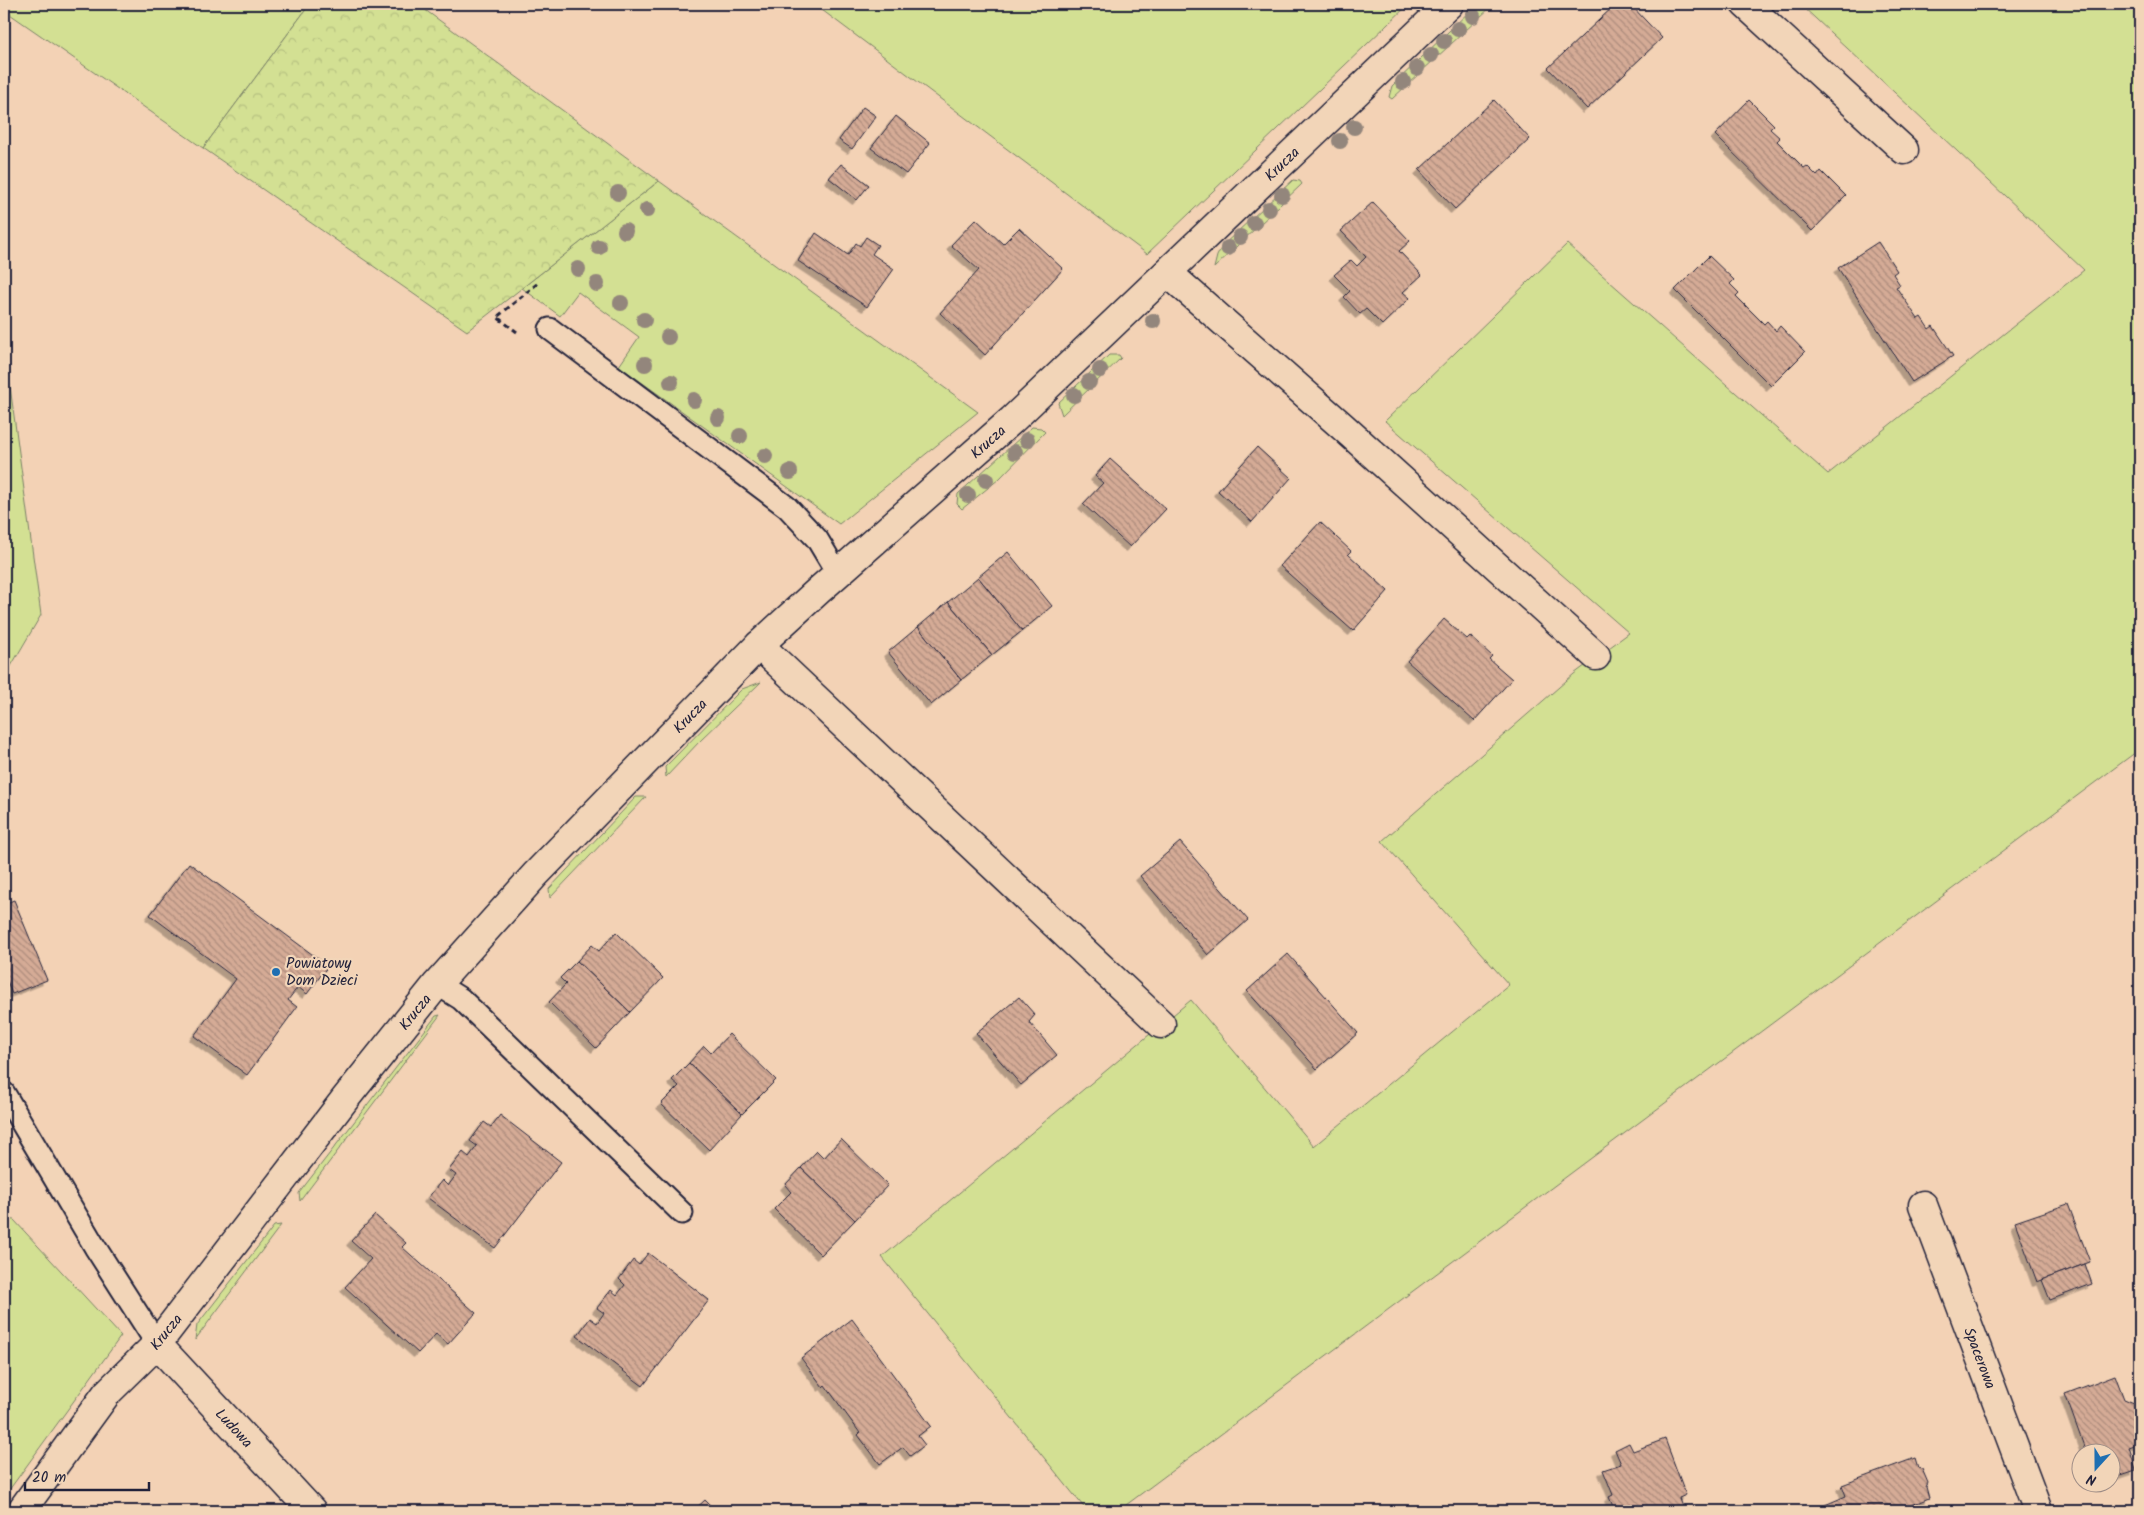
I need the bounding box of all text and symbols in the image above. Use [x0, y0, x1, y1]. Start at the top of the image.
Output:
street label: Krucza [1259, 142, 1306, 188]
street label: Krucza [965, 420, 1012, 465]
street label: Krucza [668, 693, 714, 740]
place label: Powiatowy Dom Dzieci [286, 952, 359, 993]
marker: Powiatowy Dom Dzieci [270, 966, 282, 978]
street label: Krucza [393, 989, 438, 1036]
street label: Krucza [144, 1309, 189, 1356]
street label: Spacerowa [1956, 1324, 2002, 1393]
street label: Ludowa [209, 1403, 258, 1454]
north arrow [2072, 1442, 2122, 1492]
scale bar [25, 1460, 149, 1492]
text: 20 m [32, 1466, 66, 1490]
text: N [2083, 1467, 2100, 1491]

